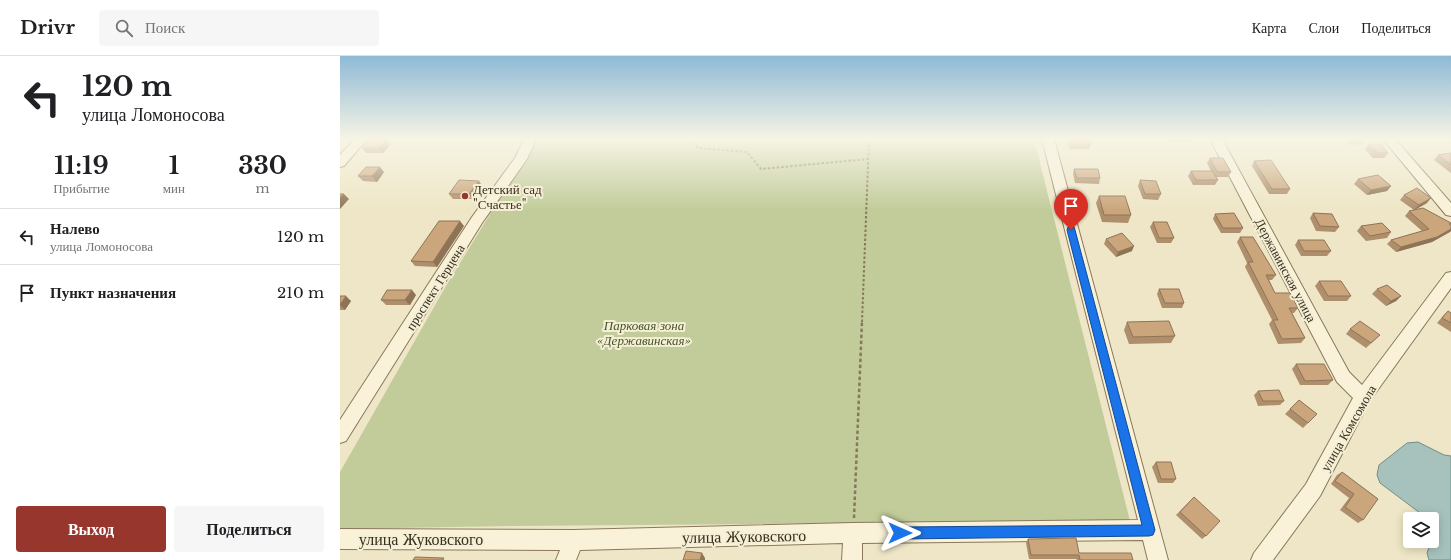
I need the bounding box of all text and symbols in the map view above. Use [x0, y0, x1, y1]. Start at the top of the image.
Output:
search box [99, 10, 379, 46]
text: Drivr [20, 16, 75, 39]
icon: search [113, 17, 135, 39]
text: Поиск [145, 18, 185, 37]
text: Карта [1252, 19, 1286, 37]
text: Слои [1308, 19, 1339, 37]
text: Поделиться [1361, 19, 1431, 37]
text: 120 m [82, 69, 172, 104]
icon: left [16, 72, 68, 124]
text: улица Ломоносова [82, 104, 225, 126]
text: 11:19 [54, 151, 109, 180]
text: 1 [169, 151, 179, 180]
text: 330 [238, 151, 287, 180]
text: Прибытие [53, 180, 110, 197]
text: мин [163, 180, 185, 197]
text: m [256, 180, 269, 197]
place label: Детский сад "Счастье" [473, 181, 542, 213]
pin [1054, 189, 1088, 230]
marker: Детский сад "Счастье" [460, 191, 470, 201]
icon: arrive [1060, 195, 1082, 217]
street label: Державинская улица [1251, 215, 1320, 325]
text: Налево [50, 219, 100, 238]
icon: left [16, 226, 38, 248]
text: 120 m [277, 227, 324, 246]
text: улица Ломоносова [50, 238, 153, 255]
street label: проспект Герцена [402, 241, 469, 334]
icon: arrive [16, 282, 38, 304]
text: Пункт назначения [50, 283, 176, 302]
text: 210 m [277, 283, 324, 302]
park label: Парковая зона «Державинская» [597, 317, 691, 349]
street label: улица Комсомола [1317, 382, 1380, 475]
button: Выход [16, 506, 166, 552]
button: Поделиться [174, 506, 324, 552]
position arrow [879, 512, 921, 554]
map controls [1403, 512, 1439, 548]
button: layers [1403, 512, 1439, 548]
street label: улица Жуковского [682, 525, 806, 547]
street label: улица Жуковского [359, 529, 483, 549]

